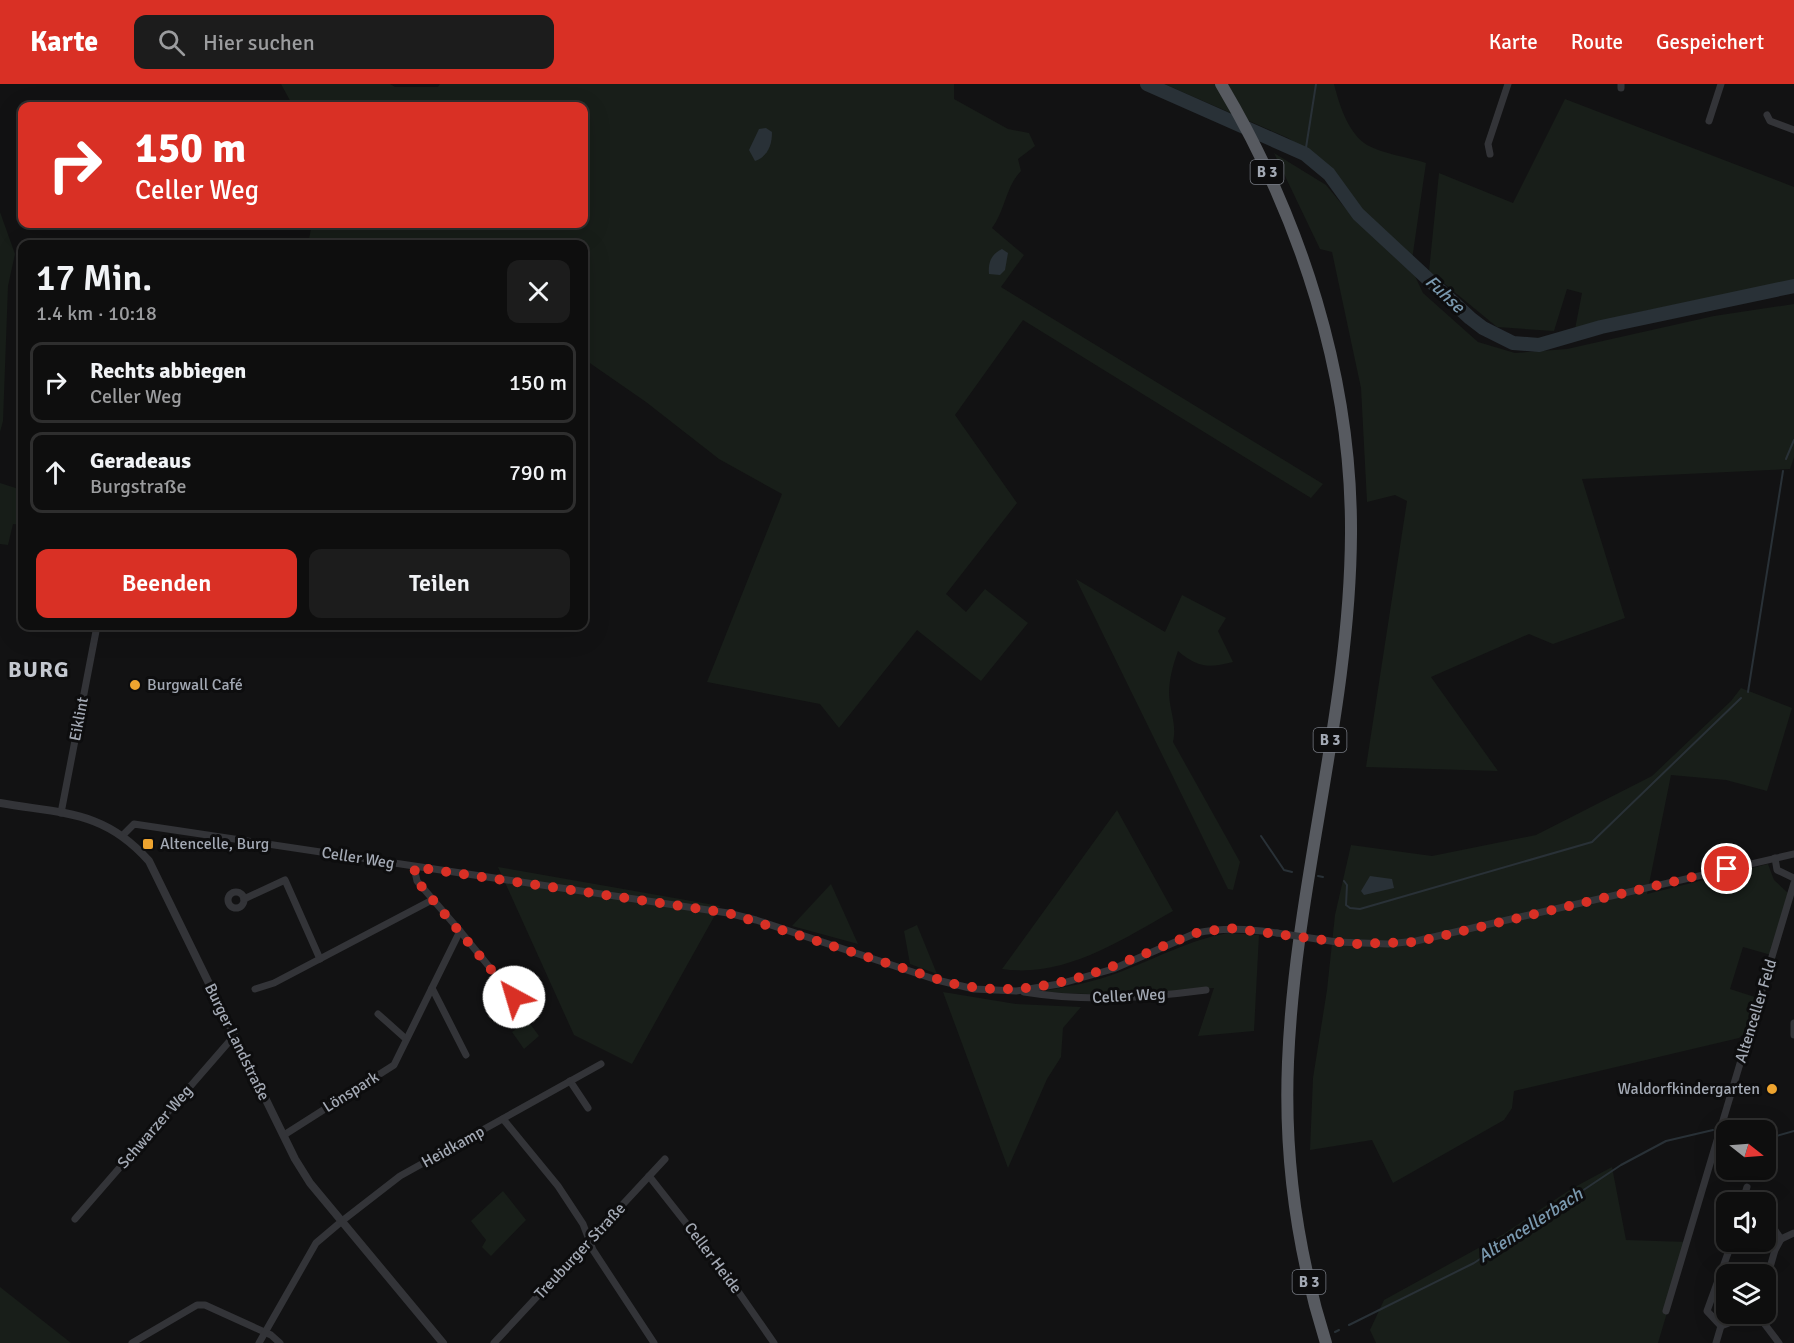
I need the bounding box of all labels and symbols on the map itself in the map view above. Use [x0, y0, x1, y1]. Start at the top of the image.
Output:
road number: B 3 [1250, 160, 1284, 184]
water label: Fuhse [1421, 270, 1470, 318]
district label: BURG [8, 656, 70, 683]
place label: Burgwall Café [147, 675, 243, 695]
marker: Burgwall Café [128, 678, 142, 692]
street label: Eiklint [65, 695, 93, 743]
road number: B 3 [1314, 728, 1346, 752]
place label: Altencelle, Burg [160, 834, 269, 854]
marker: Altencelle, Burg [141, 837, 155, 851]
street label: Celler Weg [320, 842, 396, 874]
pin [1701, 843, 1752, 894]
street label: Altenceller Feld [1731, 957, 1781, 1065]
position arrow [482, 965, 546, 1029]
street label: Burger Landstraße [200, 980, 274, 1104]
street label: Celler Weg [1092, 984, 1166, 1008]
street label: Lönspark [319, 1067, 383, 1117]
place label: Waldorfkindergarten [1618, 1079, 1760, 1099]
street label: Schwarzer Weg [113, 1081, 197, 1173]
marker: Waldorfkindergarten [1765, 1082, 1779, 1096]
north arrow [1716, 1120, 1776, 1180]
street label: Heidkamp [418, 1122, 488, 1172]
water label: Altencellerbach [1473, 1182, 1588, 1267]
street label: Treuburger Straße [530, 1199, 630, 1303]
street label: Celler Heide [680, 1219, 746, 1297]
road number: B 3 [1292, 1270, 1326, 1294]

